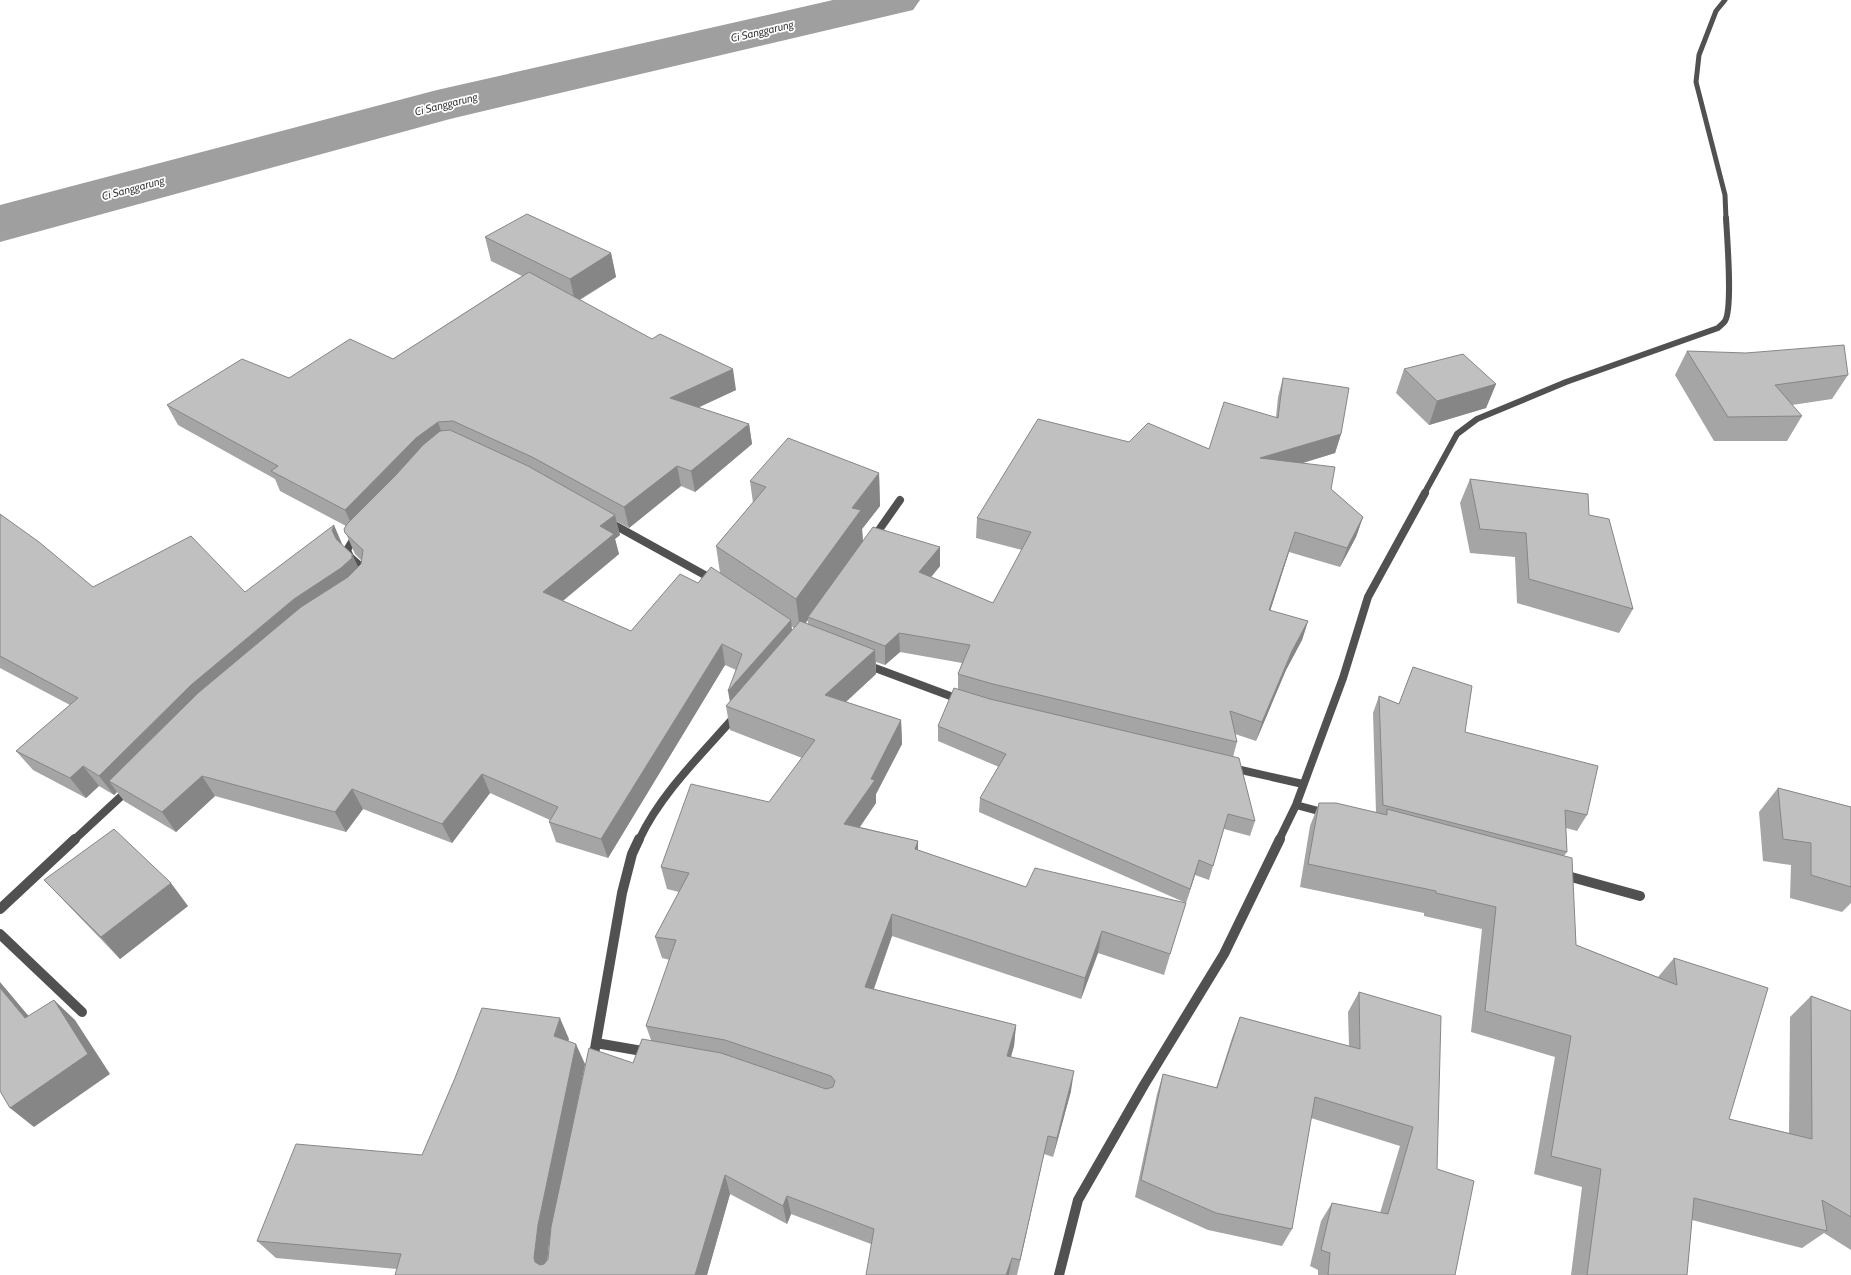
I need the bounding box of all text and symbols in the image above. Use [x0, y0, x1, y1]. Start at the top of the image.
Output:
water label: Ci Sanggarung [729, 17, 796, 45]
water label: Ci Sanggarung [413, 89, 480, 119]
water label: Ci Sanggarung [100, 173, 167, 203]

